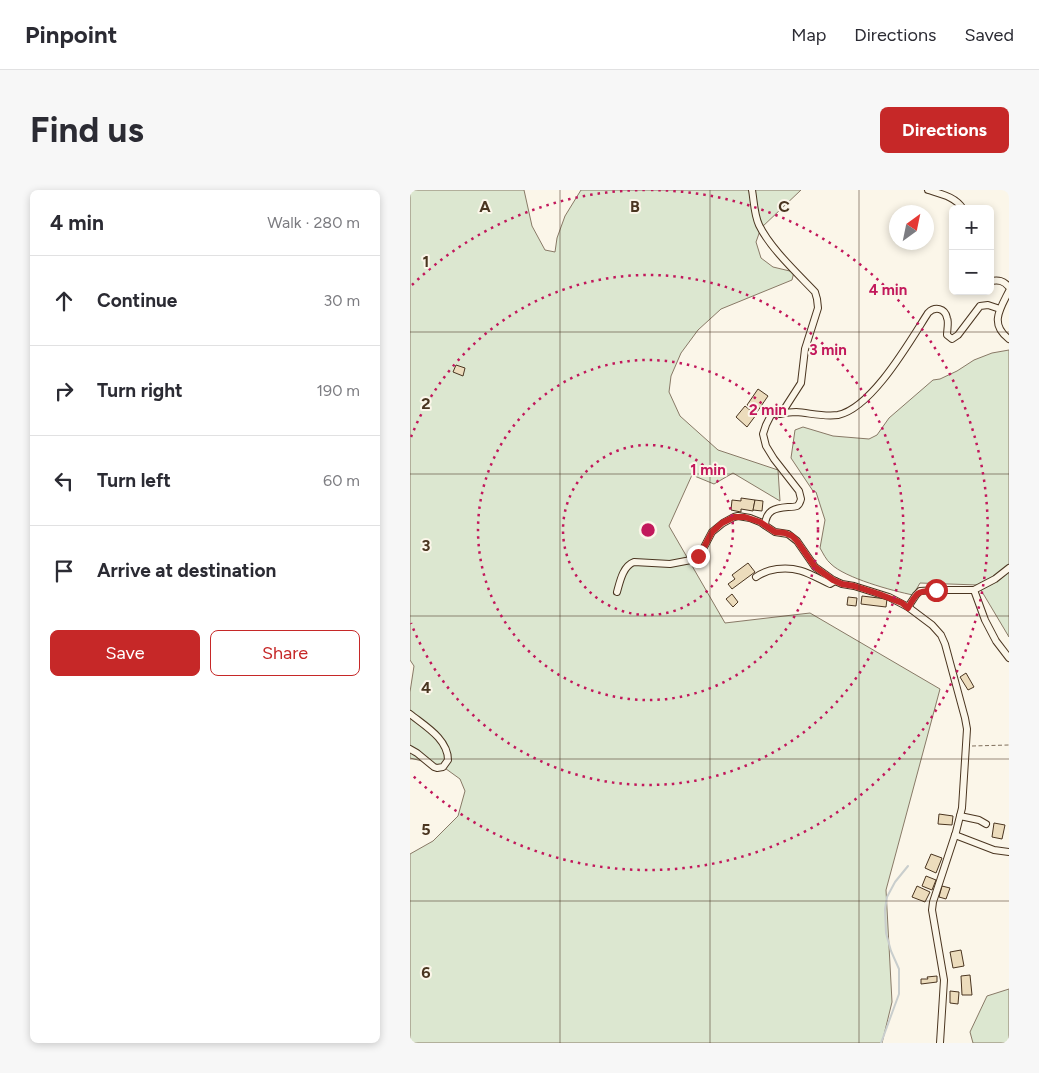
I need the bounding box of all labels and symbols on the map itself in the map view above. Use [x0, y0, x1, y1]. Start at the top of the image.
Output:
text: A [479, 197, 491, 216]
text: B [630, 197, 640, 216]
text: C [778, 197, 790, 216]
north arrow [889, 205, 934, 250]
text: 1 [423, 252, 429, 271]
text: 4 min [869, 281, 907, 299]
text: 3 min [809, 341, 847, 359]
text: 2 [421, 394, 431, 413]
text: 2 min [749, 401, 787, 419]
text: 1 min [690, 461, 726, 479]
centre of rings [639, 521, 657, 539]
text: 3 [422, 536, 431, 555]
route end [687, 545, 710, 568]
route start [925, 579, 948, 602]
text: 4 [421, 678, 431, 697]
text: 5 [421, 820, 431, 839]
text: 6 [421, 963, 431, 982]

